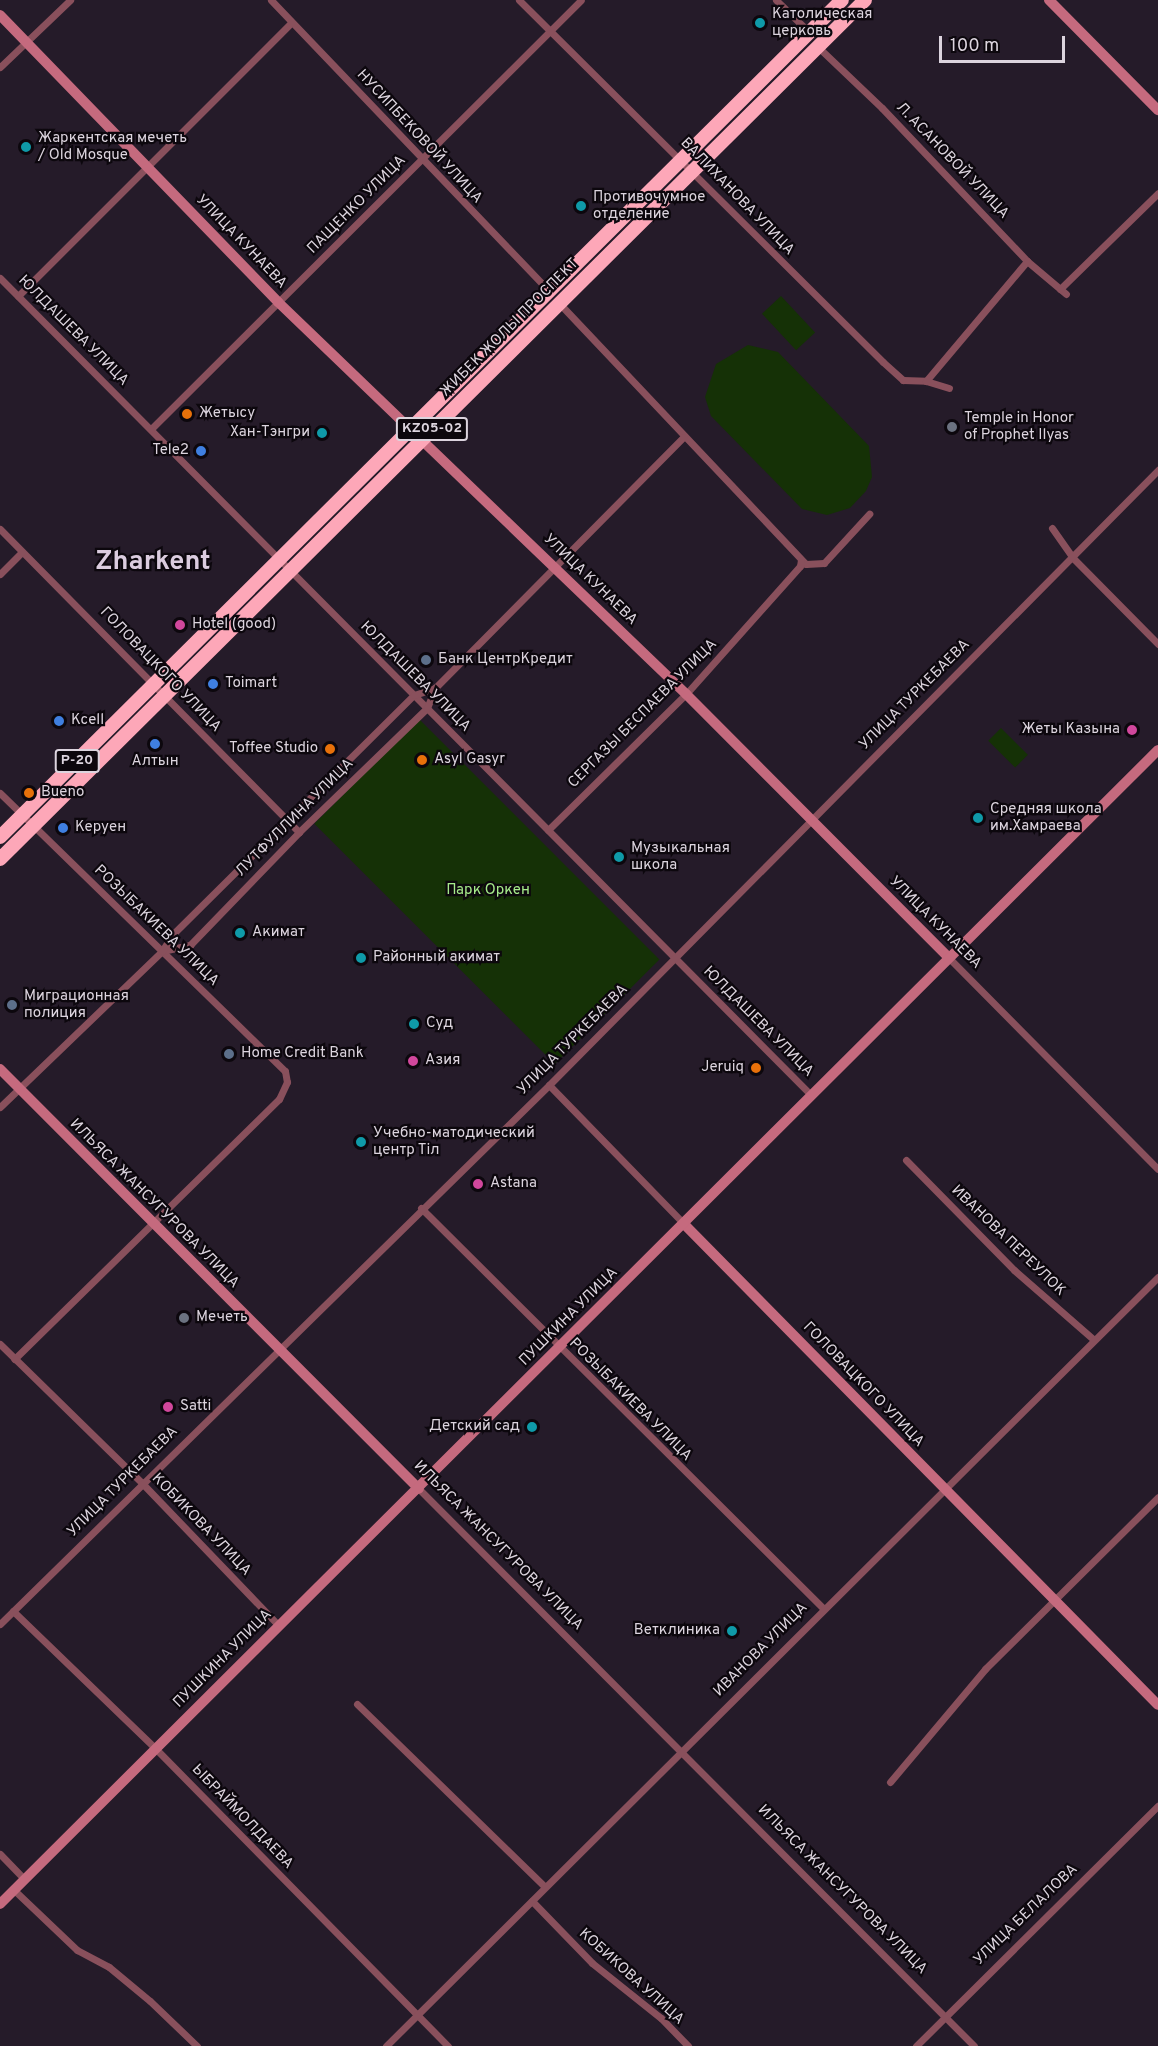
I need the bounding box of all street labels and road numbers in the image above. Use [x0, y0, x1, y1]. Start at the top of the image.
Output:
street label: НУСИПБЕКОВОЙ УЛИЦА [352, 66, 486, 208]
street label: Л. АСАНОВОЙ УЛИЦА [891, 99, 1013, 223]
street label: ВАЛИХАНОВА УЛИЦА [676, 134, 798, 260]
street label: ПАЩЕНКО УЛИЦА [304, 152, 410, 258]
street label: УЛИЦА КУНАЕВА [191, 191, 291, 293]
street label: ЖИБЕК ЖОЛЫ ПРОСПЕКТ [437, 255, 583, 401]
street label: ЮЛДАШЕВА УЛИЦА [14, 272, 132, 390]
road number: KZ05-02 [394, 418, 470, 440]
street label: УЛИЦА КУНАЕВА [539, 530, 641, 630]
street label: ГОЛОВАЦКОГО УЛИЦА [96, 604, 224, 736]
street label: ЮЛДАШЕВА УЛИЦА [356, 618, 474, 736]
street label: СЕРГАЗЫ БЕСПАЕВА УЛИЦА [565, 636, 721, 792]
street label: УЛИЦА ТУРКЕБАЕВА [856, 636, 974, 754]
road number: Р-20 [54, 750, 100, 772]
street label: ЛУТФУЛЛИНА УЛИЦА [232, 755, 358, 881]
street label: РОЗЫБАКИЕВА УЛИЦА [90, 861, 222, 991]
street label: УЛИЦА КУНАЕВА [885, 873, 985, 973]
street label: ЮЛДАШЕВА УЛИЦА [699, 963, 817, 1081]
street label: УЛИЦА ТУРКЕБАЕВА [514, 981, 632, 1099]
street label: ИЛЬЯСА ЖАНСУГУРОВА УЛИЦА [65, 1115, 243, 1293]
street label: ИВАНОВА ПЕРЕУЛОК [947, 1182, 1069, 1300]
street label: ПУШКИНА УЛИЦА [516, 1264, 622, 1370]
street label: ГОЛОВАЦКОГО УЛИЦА [799, 1319, 927, 1451]
street label: РОЗЫБАКИЕВА УЛИЦА [565, 1335, 695, 1465]
street label: УЛИЦА ТУРКЕБАЕВА [64, 1423, 182, 1541]
street label: ИЛЬЯСА ЖАНСУГУРОВА УЛИЦА [409, 1457, 587, 1635]
street label: КОБИКОВА УЛИЦА [147, 1470, 255, 1580]
street label: ИВАНОВА УЛИЦА [710, 1599, 812, 1701]
street label: ПУШКИНА УЛИЦА [170, 1606, 276, 1712]
street label: ЫБРАЙМОЛДАЕВА [187, 1761, 297, 1873]
street label: ИЛЬЯСА ЖАНСУГУРОВА УЛИЦА [753, 1801, 931, 1979]
street label: УЛИЦА БЕЛАЛОВА [970, 1861, 1082, 1969]
street label: КОБИКОВА УЛИЦА [574, 1925, 688, 2029]

